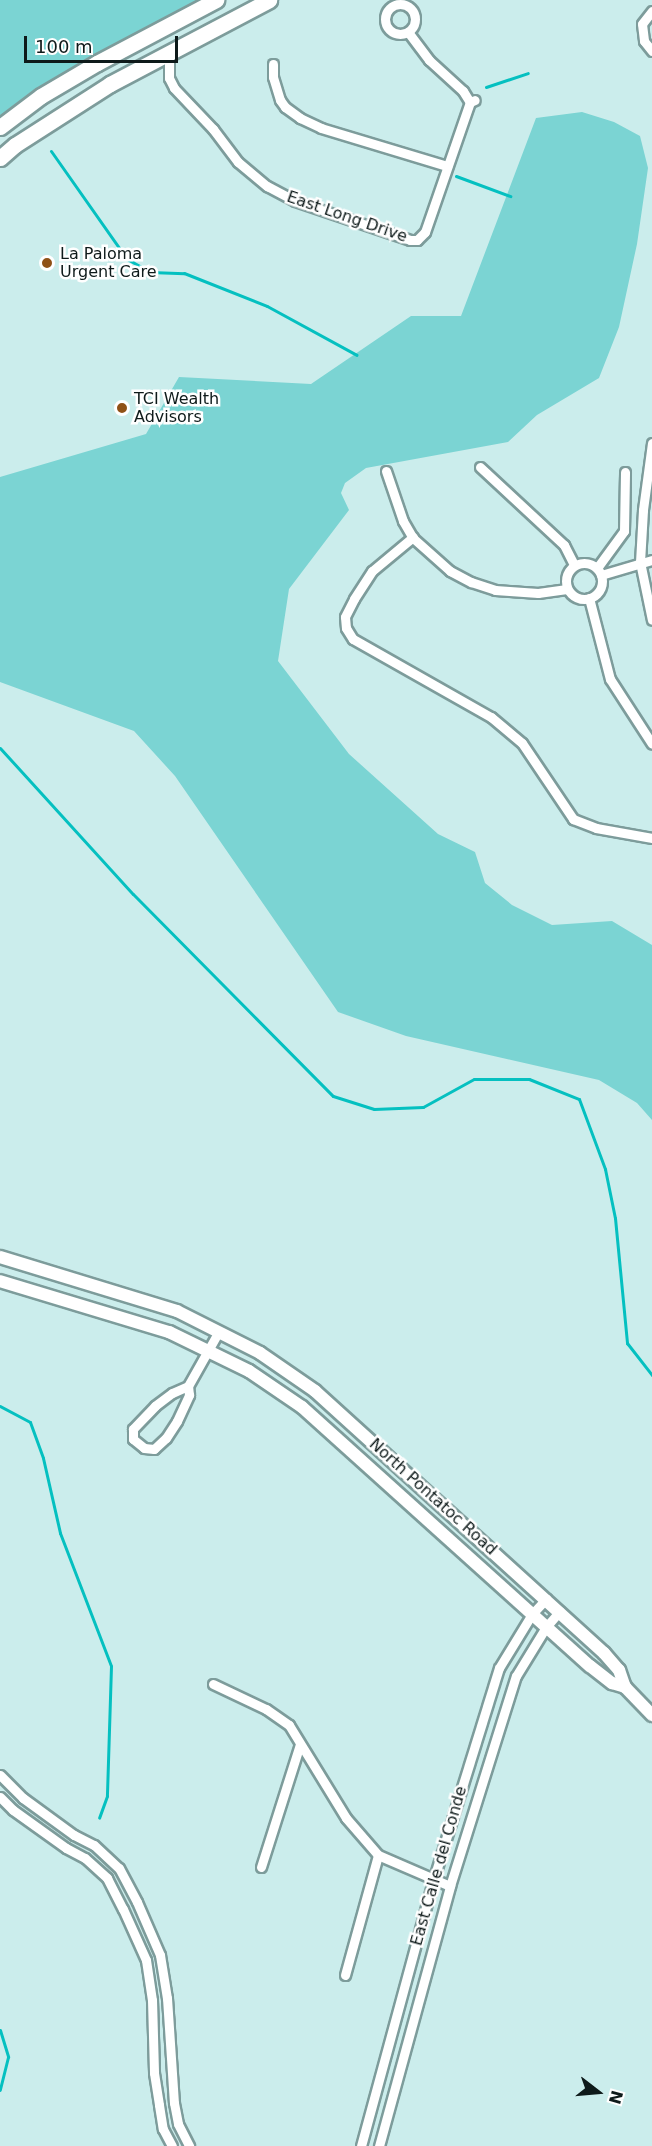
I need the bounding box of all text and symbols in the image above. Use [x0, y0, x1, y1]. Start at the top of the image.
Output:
scale bar [27, 24, 182, 62]
text: 100 m [35, 36, 93, 57]
street label: East Long Drive [284, 187, 410, 247]
place label: La Paloma Urgent Care [60, 244, 157, 282]
marker: La Paloma Urgent Care [38, 254, 56, 272]
place label: TCI Wealth Advisors [134, 389, 219, 427]
marker: TCI Wealth Advisors [115, 401, 129, 415]
street label: North Pontatoc Road [365, 1435, 501, 1559]
street label: East Calle del Conde [407, 1784, 471, 1948]
north arrow [568, 2062, 628, 2122]
text: N [605, 2088, 627, 2106]

